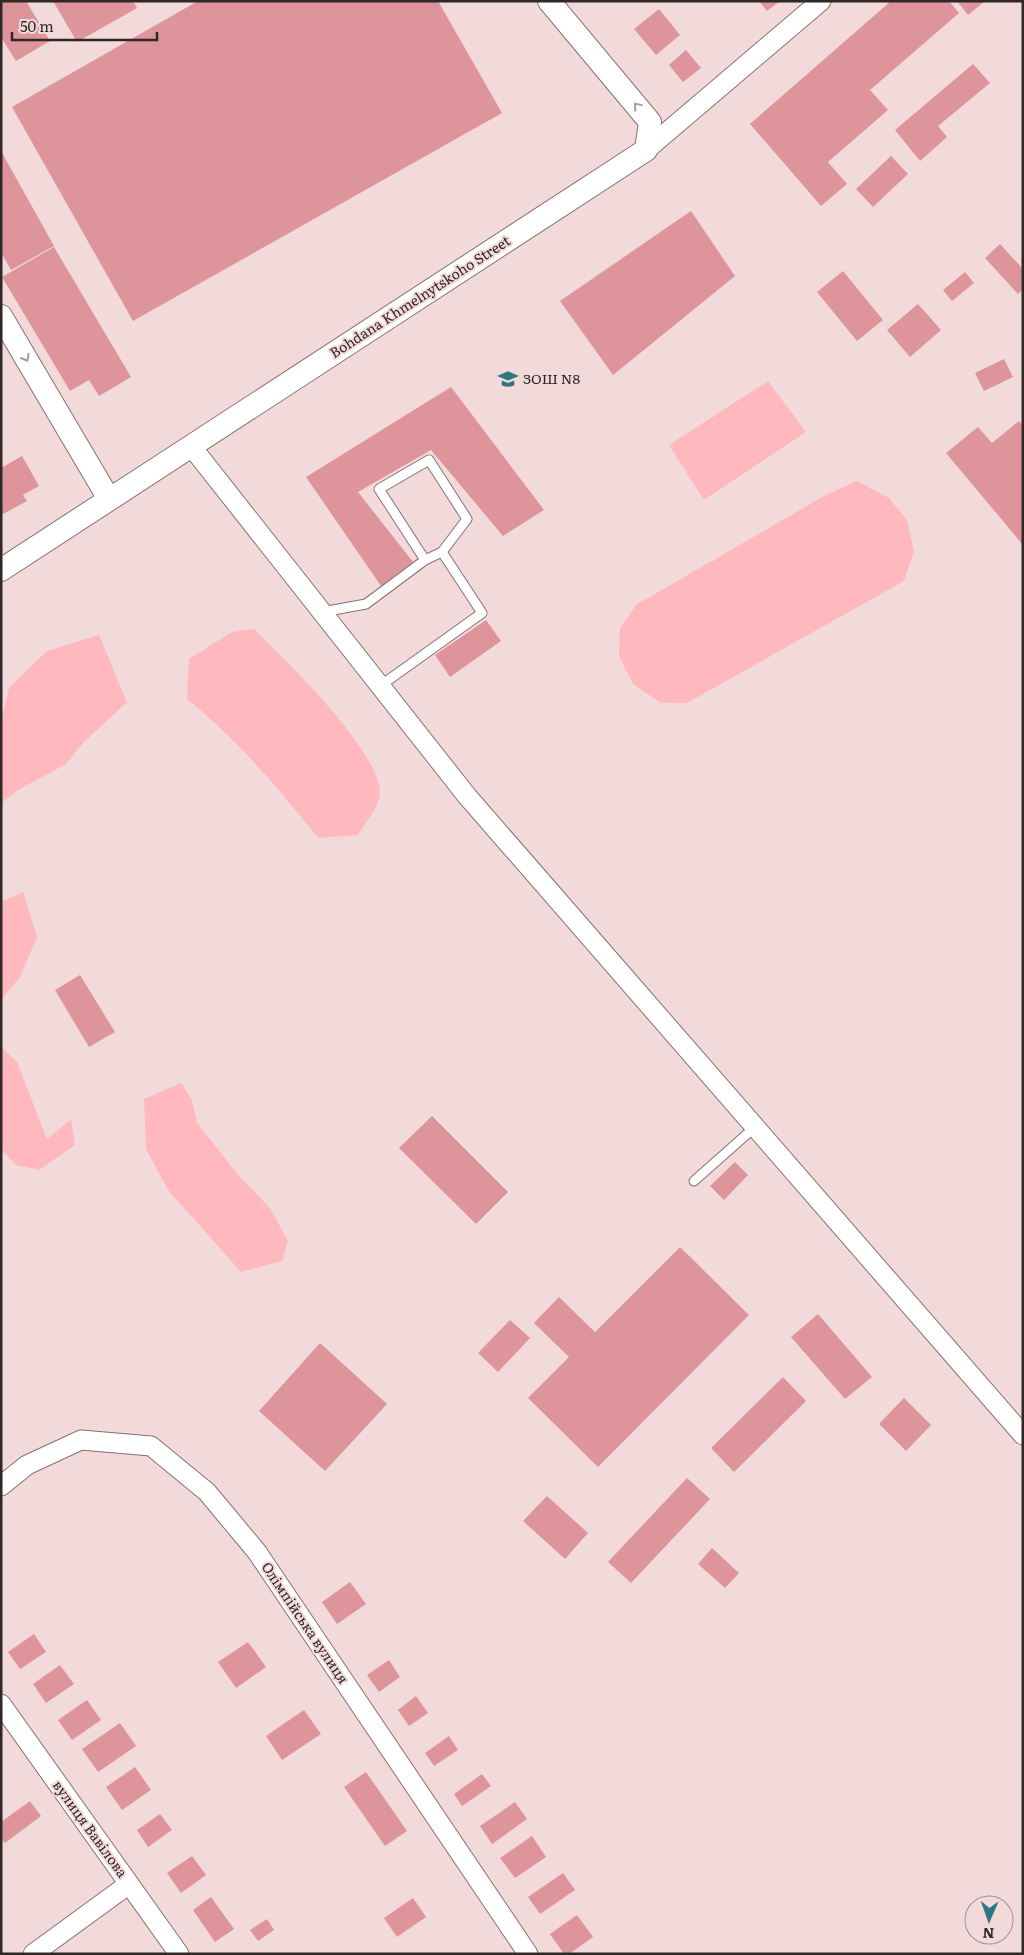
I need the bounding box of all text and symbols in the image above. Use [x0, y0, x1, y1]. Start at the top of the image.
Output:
scale bar [12, 10, 158, 42]
text: 50 m [20, 14, 54, 37]
one-way arrow [634, 103, 642, 112]
street label: Bohdana Khmelnytskoho Street [325, 230, 514, 362]
one-way arrow [19, 352, 29, 361]
school or university icon: ЗОШ N8 [497, 368, 519, 390]
place label: ЗОШ N8 [523, 368, 580, 388]
street label: Олімпійська вулиця [258, 1558, 354, 1687]
street label: вулиця Вавілова [49, 1776, 133, 1882]
north arrow [964, 1895, 1014, 1945]
text: N [982, 1924, 995, 1944]

